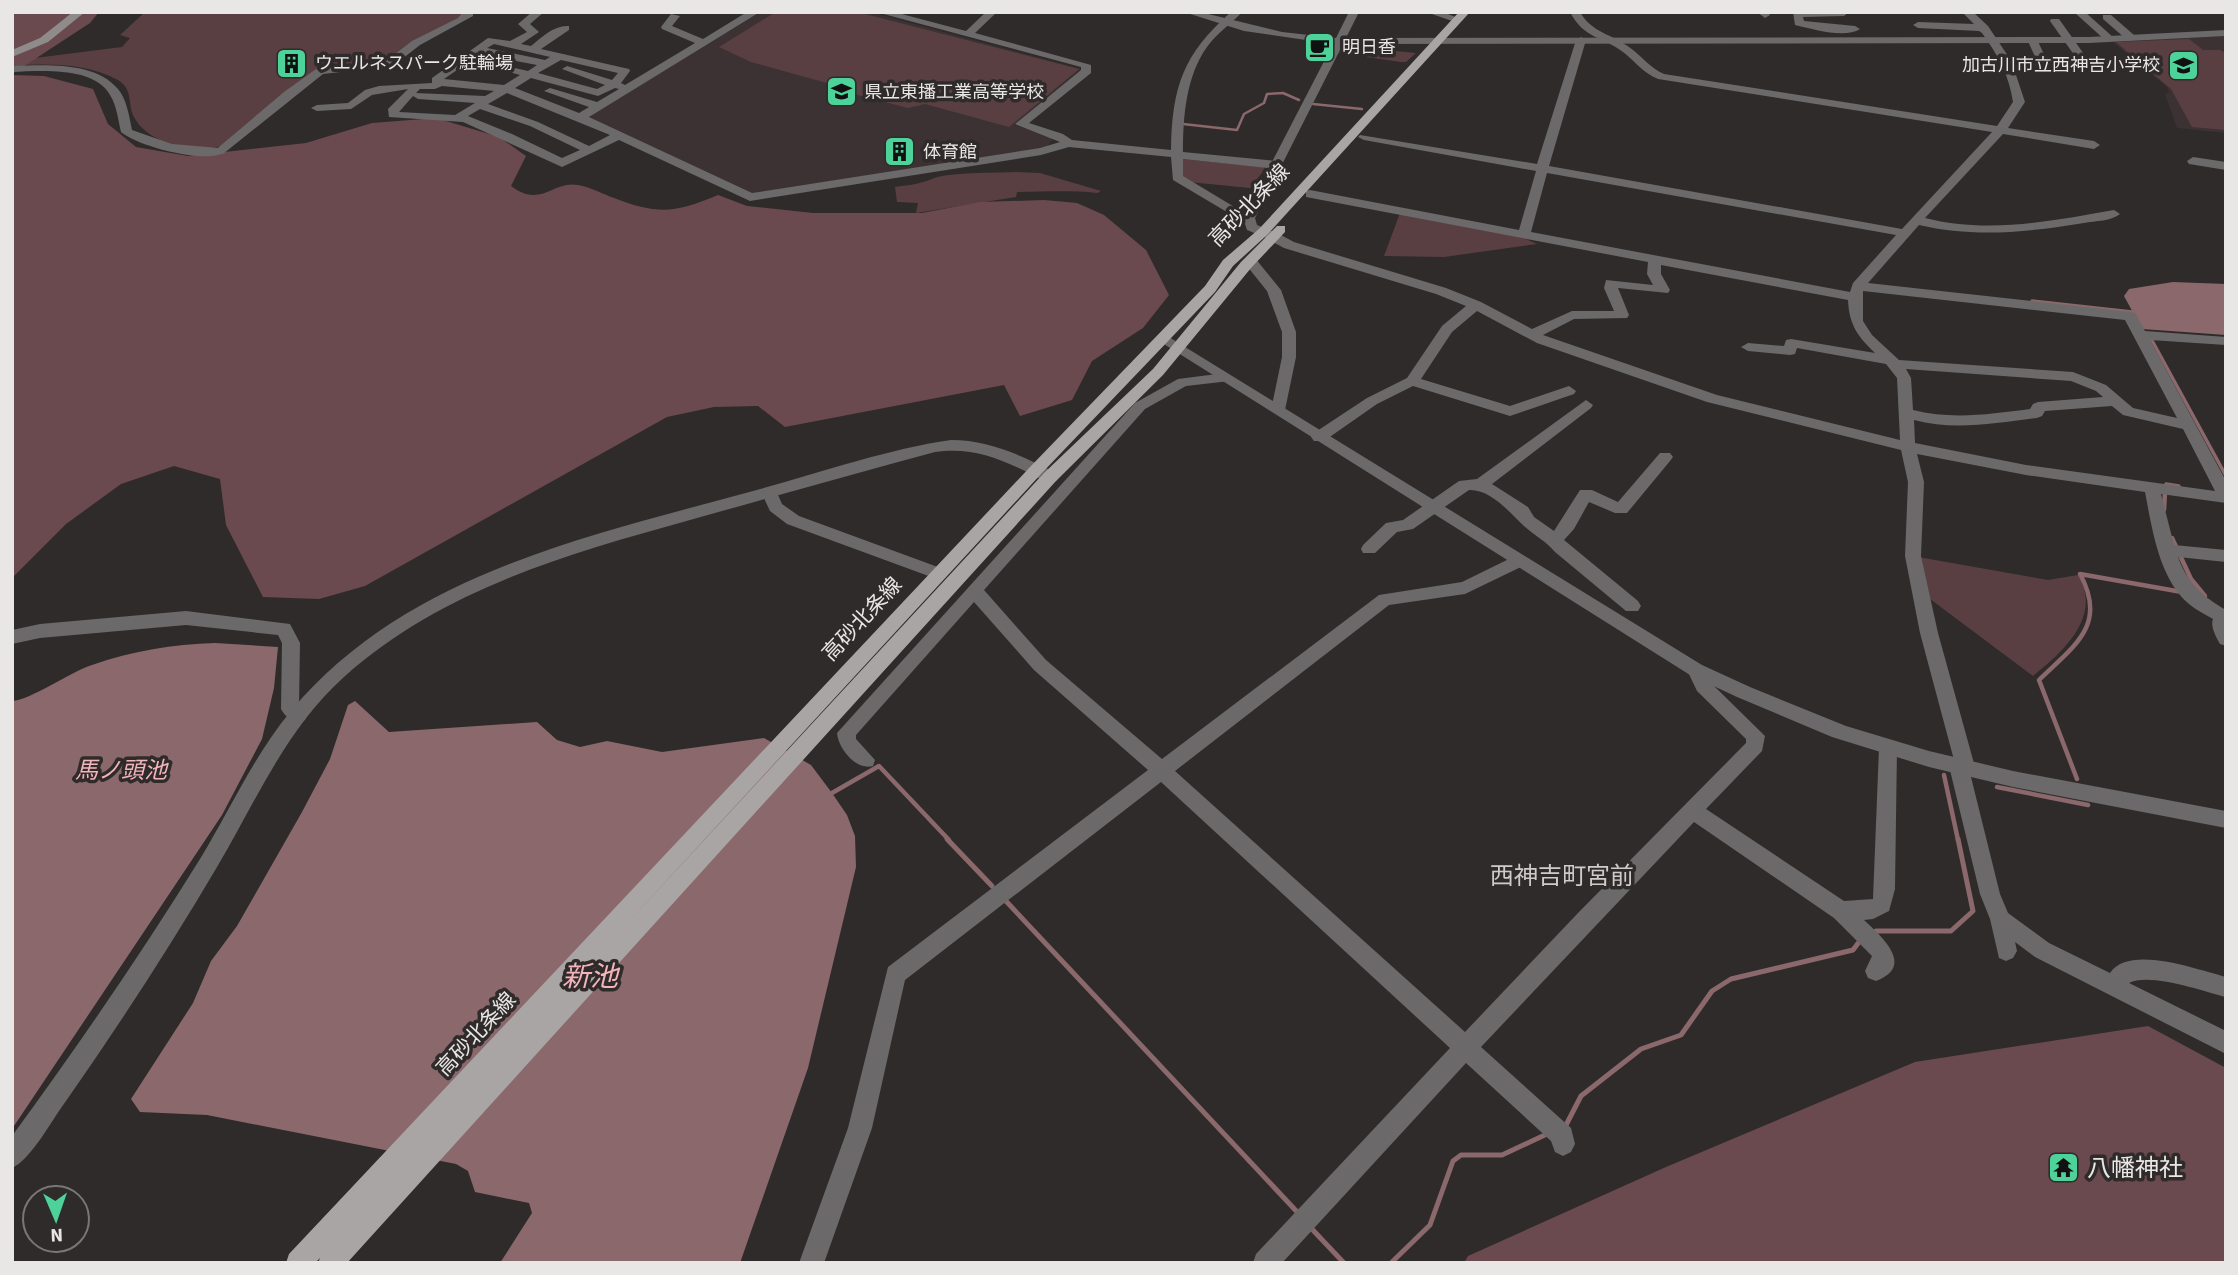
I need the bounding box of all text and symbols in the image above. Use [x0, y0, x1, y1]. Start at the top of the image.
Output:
cafe icon: 明日香 [1302, 30, 1336, 64]
place label: 明日香 [1342, 35, 1396, 60]
building icon: ウエルネスパーク駐輪場 [275, 46, 309, 80]
school or university icon: 加古川市立西神吉小学校 [2166, 48, 2200, 82]
place label: ウエルネスパーク駐輪場 [315, 51, 513, 76]
place label: 加古川市立西神吉小学校 [1962, 53, 2160, 78]
school or university icon: 県立東播工業高等学校 [824, 75, 858, 109]
place label: 県立東播工業高等学校 [864, 80, 1044, 105]
building icon: 体育館 [883, 135, 917, 169]
place label: 体育館 [923, 140, 977, 165]
street label: 高砂北条線 [1202, 157, 1296, 253]
street label: 高砂北条線 [815, 570, 909, 668]
water label: 馬ノ頭池 [75, 754, 169, 787]
district label: 西神吉町宮前 [1490, 859, 1634, 894]
water label: 新池 [562, 957, 621, 997]
street label: 高砂北条線 [429, 985, 523, 1083]
temple icon: 八幡神社 [2047, 1151, 2081, 1185]
place label: 八幡神社 [2087, 1151, 2183, 1186]
north arrow [21, 1184, 91, 1254]
text: N [50, 1221, 63, 1248]

